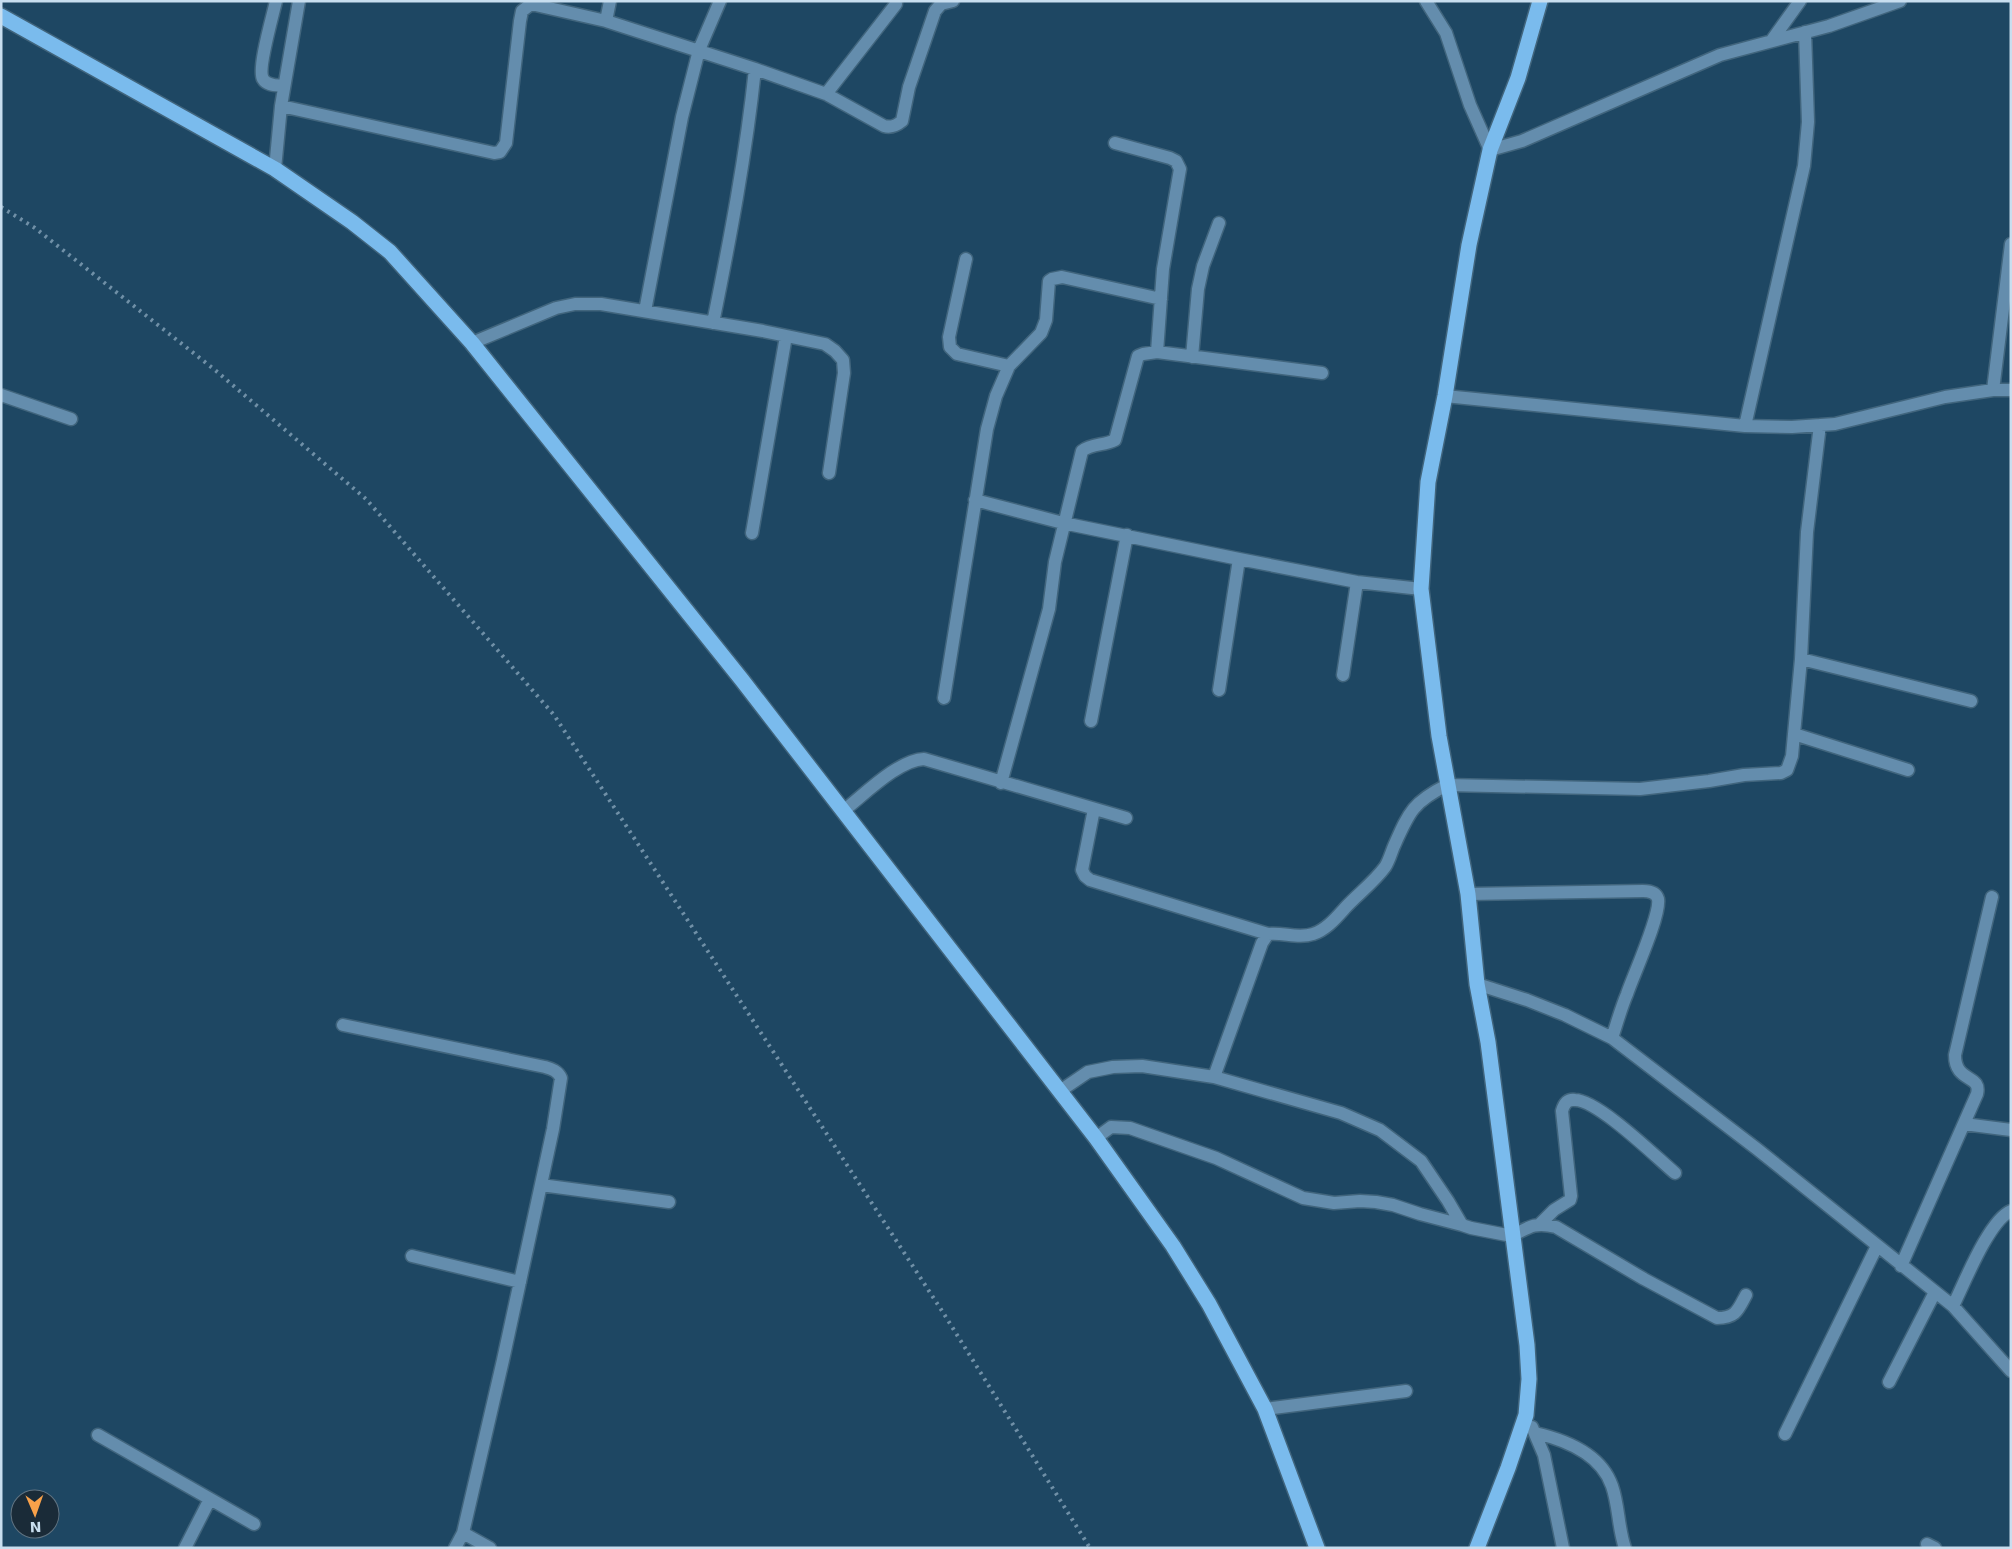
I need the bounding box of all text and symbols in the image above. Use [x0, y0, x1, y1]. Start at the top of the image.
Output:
north arrow [10, 1489, 60, 1539]
text: N [29, 1519, 42, 1535]

